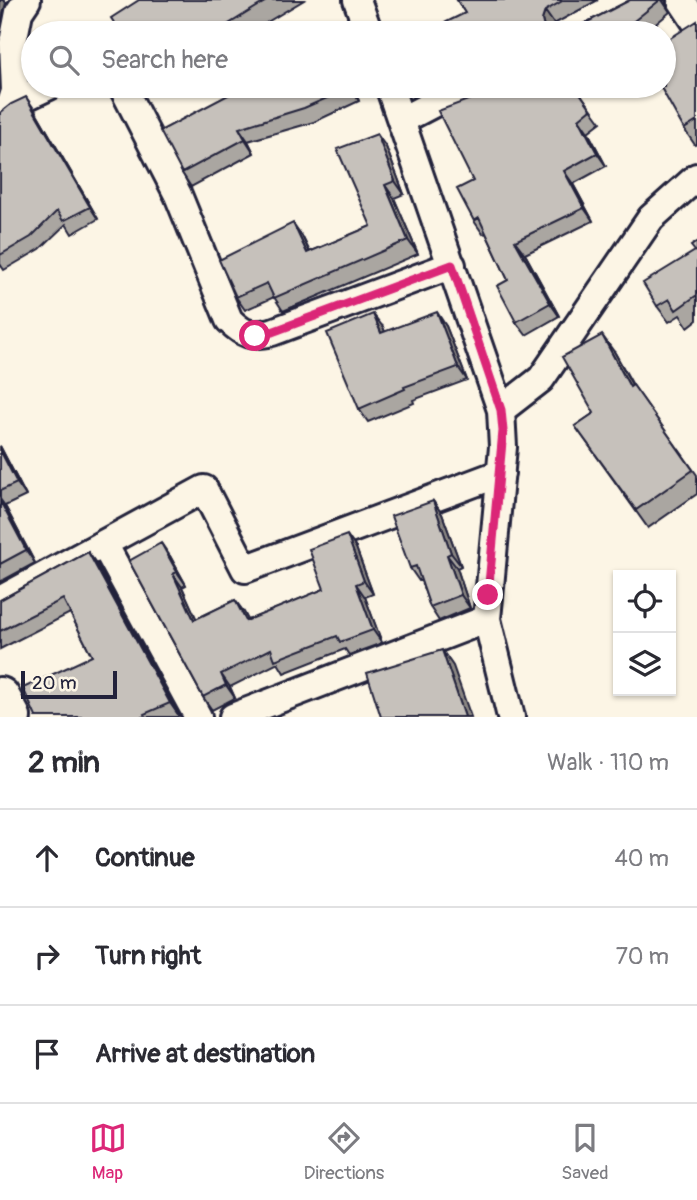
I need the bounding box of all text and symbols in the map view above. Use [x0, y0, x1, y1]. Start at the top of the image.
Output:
search box [21, 21, 676, 98]
icon: search [45, 41, 83, 79]
text: Search here [101, 44, 228, 76]
route start [239, 320, 270, 351]
map controls [613, 570, 676, 696]
button: locate [613, 570, 676, 633]
route end [472, 579, 503, 610]
button: layers [613, 633, 676, 696]
scale bar [21, 668, 117, 700]
text: 20 m [32, 671, 77, 695]
text: 2 min [28, 744, 100, 781]
text: Walk · 110 m [547, 748, 669, 777]
icon: ahead [28, 839, 66, 877]
text: Continue [95, 842, 195, 874]
text: 40 m [615, 844, 669, 873]
icon: right [28, 937, 66, 975]
text: Turn right [95, 940, 201, 972]
text: 70 m [616, 942, 669, 971]
icon: arrive [28, 1035, 66, 1073]
text: Arrive at destination [95, 1038, 315, 1070]
tab: Map [89, 1119, 127, 1185]
tab: Directions [304, 1119, 384, 1185]
tab: Saved [561, 1119, 608, 1185]

